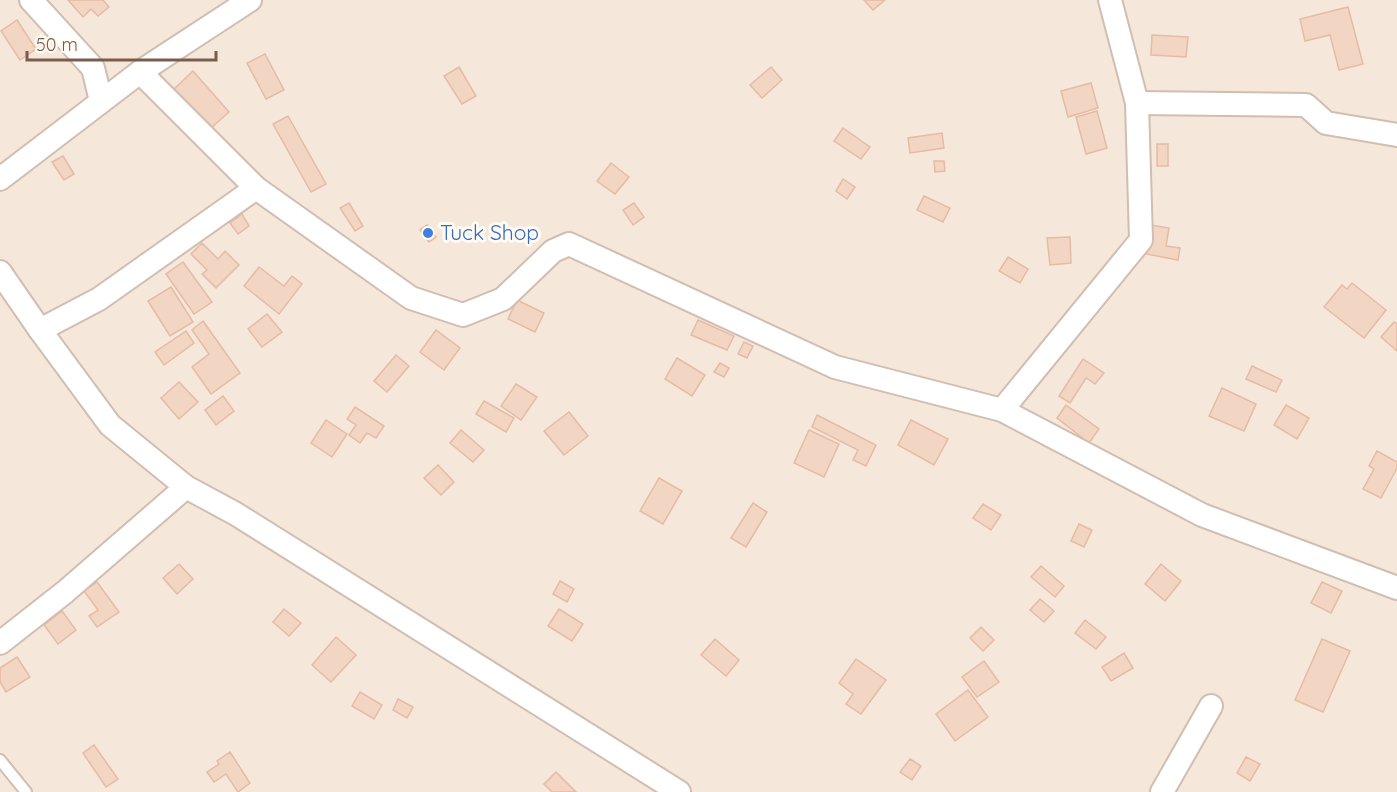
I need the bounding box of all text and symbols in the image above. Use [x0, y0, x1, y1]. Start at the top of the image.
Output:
scale bar [27, 24, 216, 62]
text: 50 m [36, 33, 78, 56]
place label: Tuck Shop [440, 219, 539, 245]
marker: Tuck Shop [421, 226, 435, 240]

